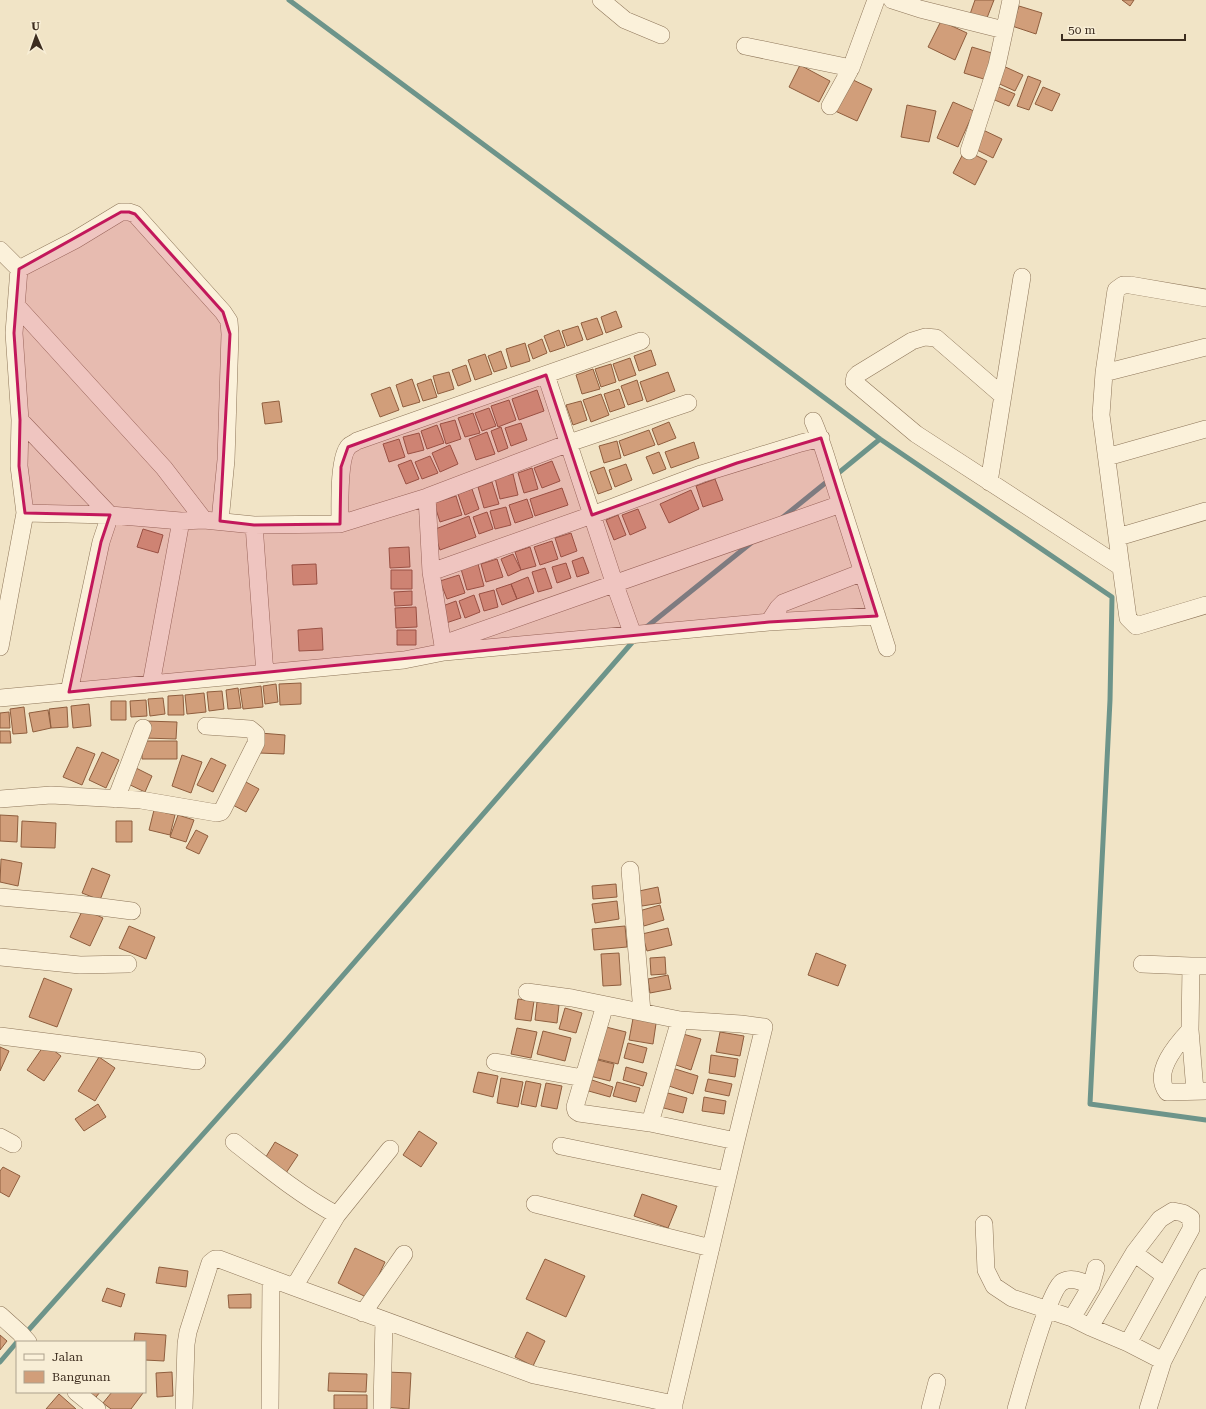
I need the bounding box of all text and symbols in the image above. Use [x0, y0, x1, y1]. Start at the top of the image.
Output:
north arrow [16, 16, 56, 56]
scale bar [1062, 16, 1185, 42]
text: U [31, 20, 41, 33]
text: 50 m [1068, 23, 1095, 37]
legend [16, 1341, 146, 1393]
text: Jalan [52, 1350, 83, 1364]
text: Bangunan [52, 1370, 111, 1384]

